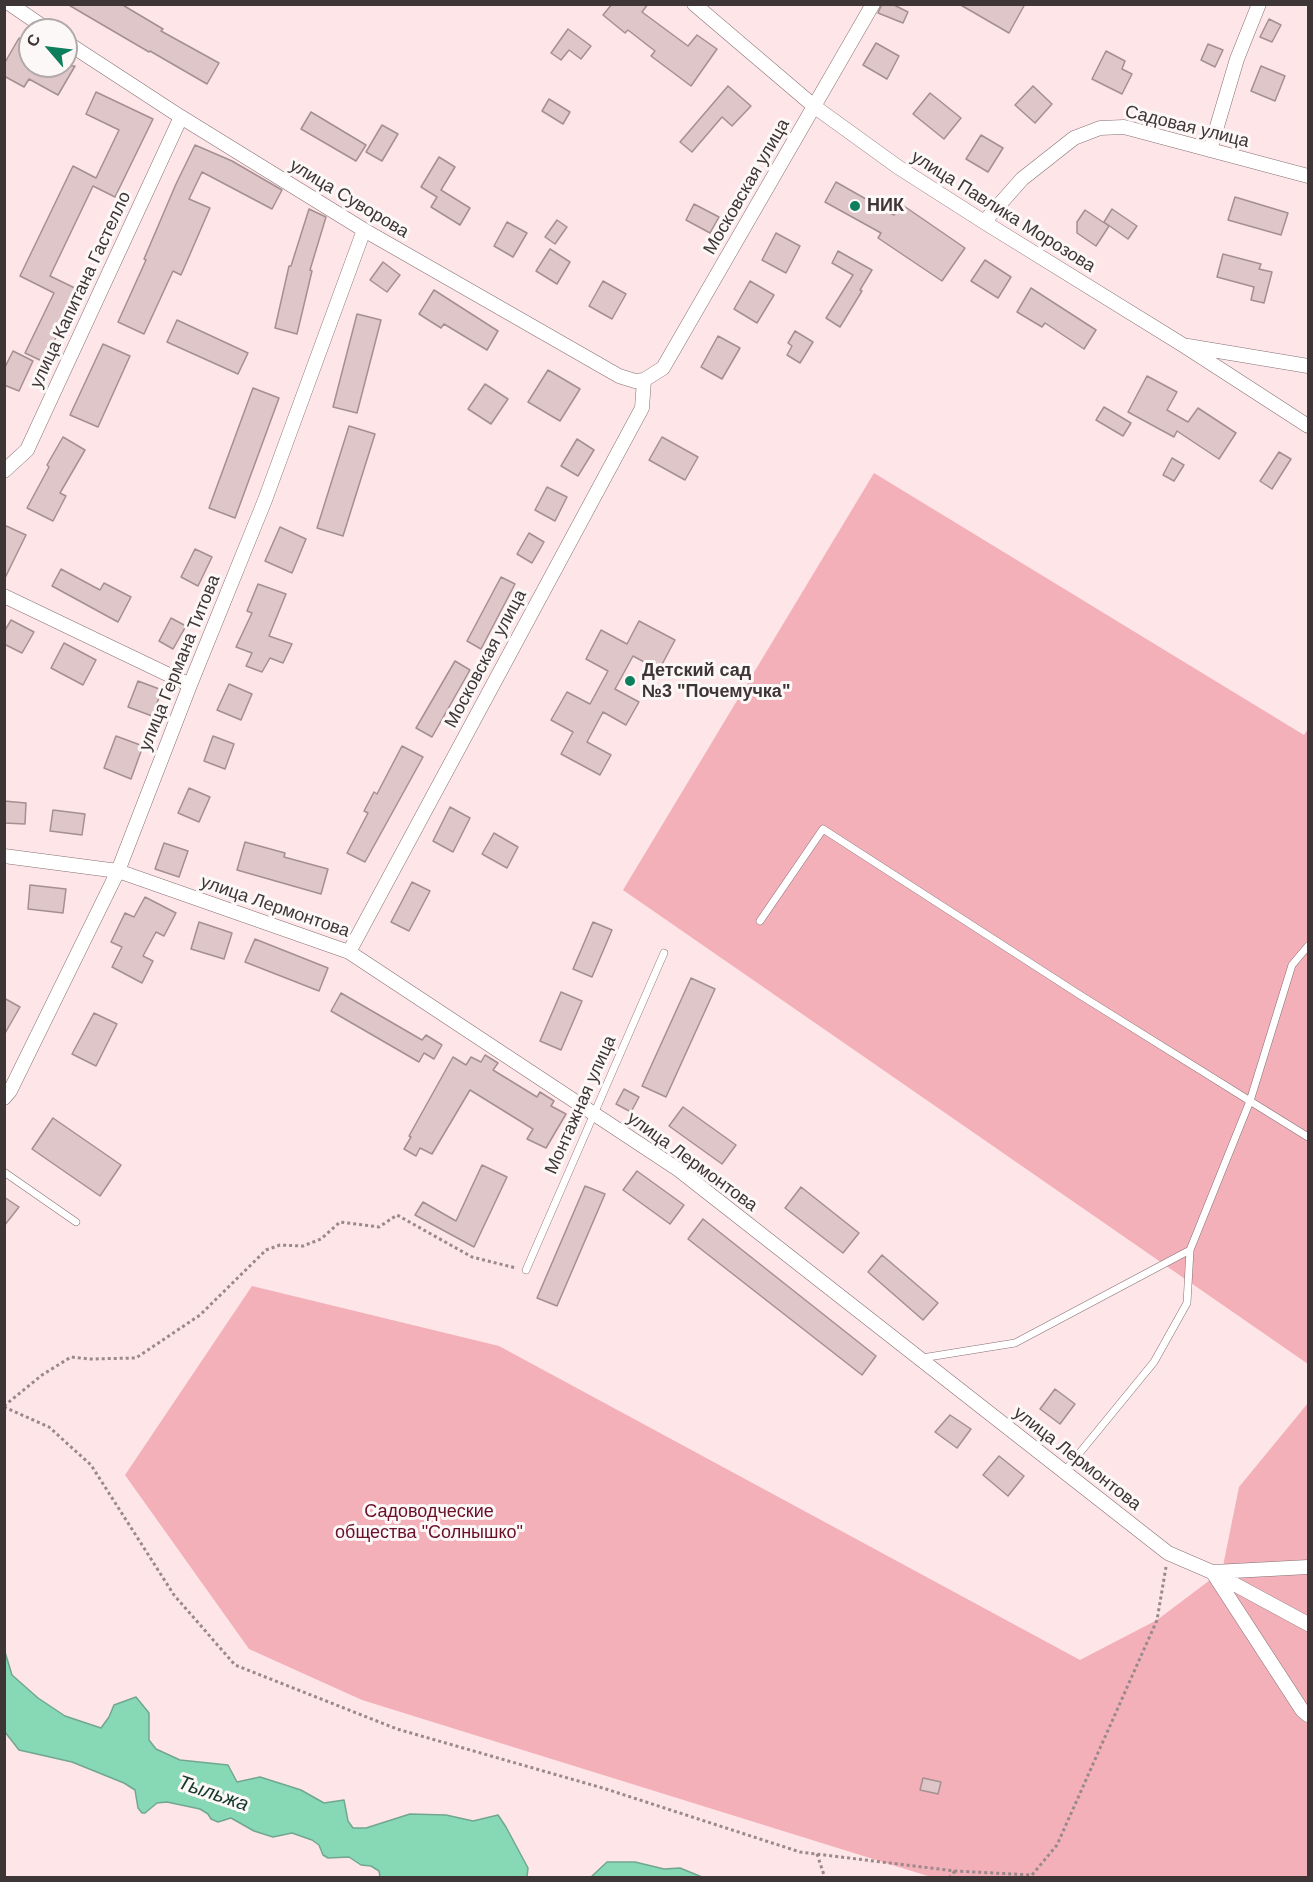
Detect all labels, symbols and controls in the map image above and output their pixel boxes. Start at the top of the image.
north arrow [18,18,78,78]
text: С [23,31,44,49]
street label: Садовая улица [1123,101,1251,153]
street label: Московская улица [699,115,795,259]
street label: улица Павлика Морозова [907,146,1099,278]
street label: улица Суворова [285,155,413,243]
street label: улица Капитана Гастелло [26,188,136,392]
place label: НИК [867,195,904,217]
marker: НИК [848,199,862,213]
street label: улица Германа Титова [135,572,225,754]
street label: Московская улица [441,586,531,732]
place label: Детский сад №3 "Почемучка" [642,660,790,702]
marker: Детский сад №3 "Почемучка" [623,674,637,688]
street label: улица Лермонтова [198,871,352,943]
street label: Монтажная улица [541,1032,621,1178]
street label: улица Лермонтова [623,1107,761,1217]
street label: улица Лермонтова [1009,1402,1145,1516]
park label: Садоводческие общества "Солнышко" [335,1501,523,1544]
water label: Тыльжа [175,1771,251,1817]

